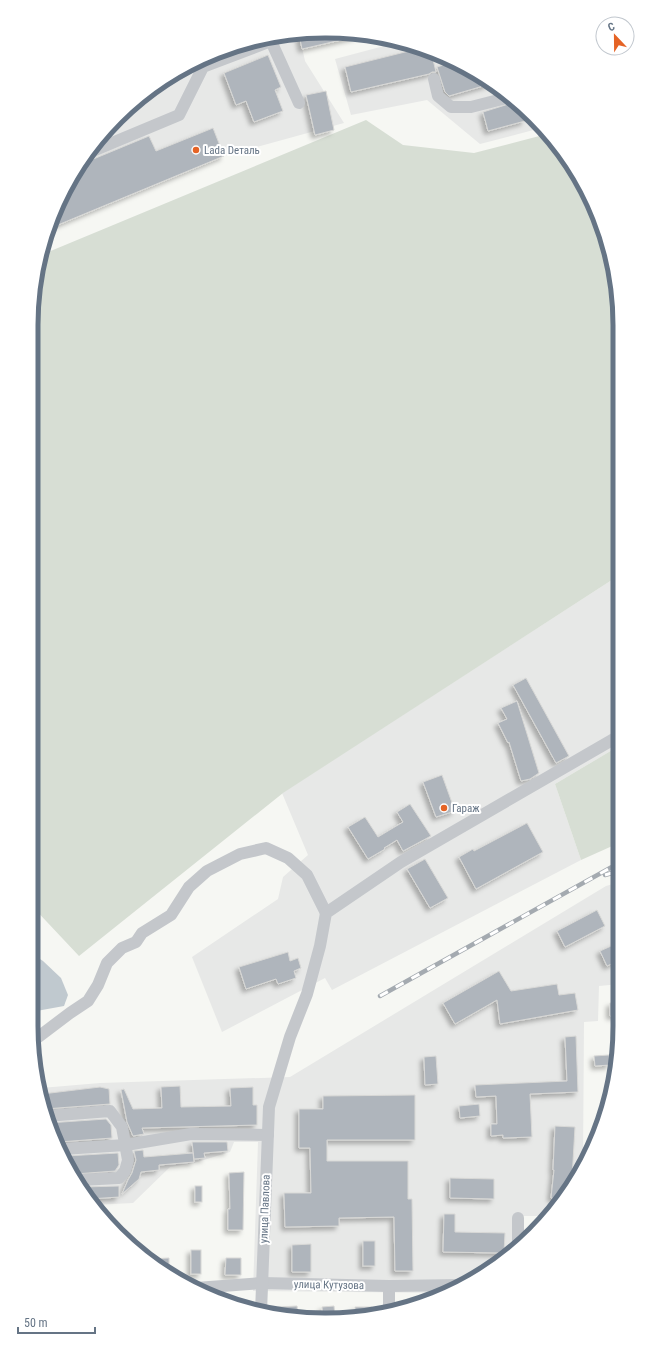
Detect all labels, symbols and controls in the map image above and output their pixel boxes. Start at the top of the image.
north arrow [595,16,635,56]
text: С [606,20,617,34]
place label: Lada Dеталь [204,144,260,157]
marker: Lada Dеталь [191,145,201,155]
place label: Гараж [452,802,480,815]
marker: Гараж [439,803,449,813]
street label: улица Павлова [257,1174,273,1244]
street label: улица Кутузова [294,1278,364,1292]
scale bar [18,1309,95,1335]
text: 50 m [24,1316,48,1330]

